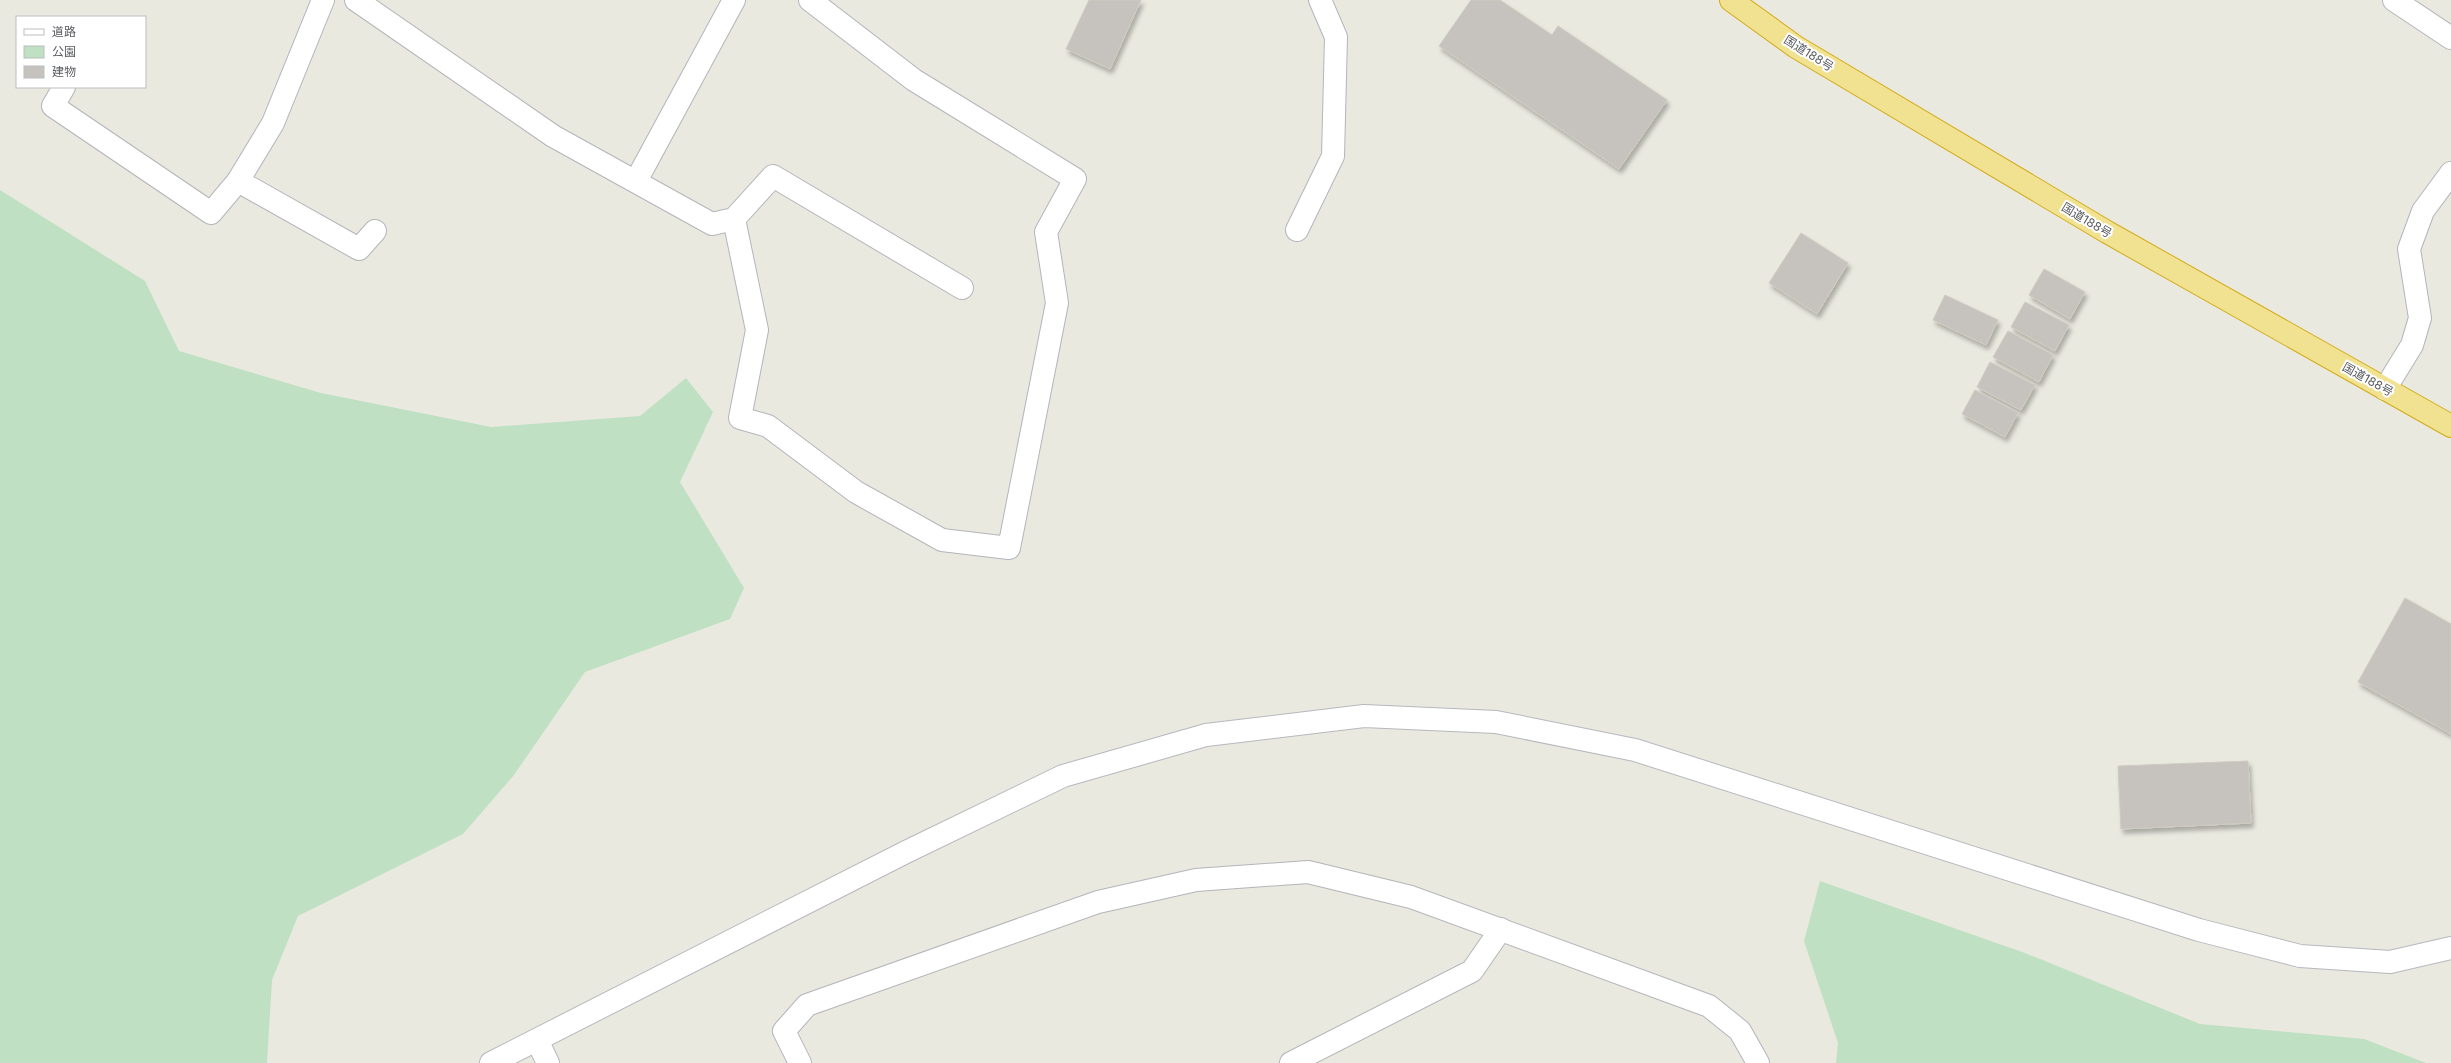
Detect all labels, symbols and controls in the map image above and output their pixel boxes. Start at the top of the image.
legend [16,16,146,88]
text: 道路 [52,24,76,39]
street label: 国道188号 [1781,32,1837,74]
text: 公園 [52,44,76,59]
text: 建物 [52,64,76,79]
street label: 国道188号 [2059,199,2115,241]
street label: 国道188号 [2340,359,2396,399]

